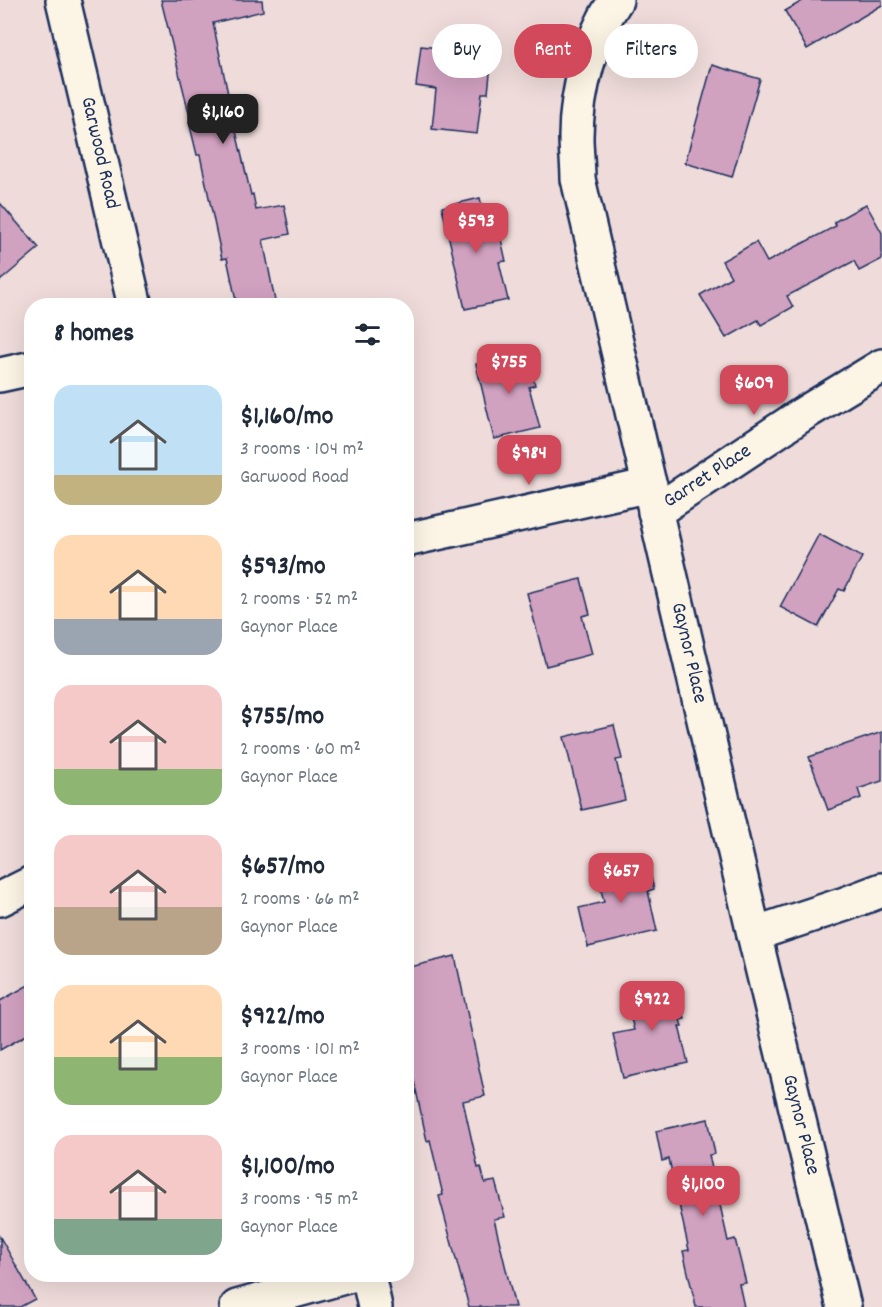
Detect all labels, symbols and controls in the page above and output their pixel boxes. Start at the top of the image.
chip: Buy [432,24,502,78]
chip: Rent [514,24,592,78]
chip: Filters [604,24,698,78]
street label: Garwood Road [72,94,126,212]
pin: $1,160 [174,94,272,145]
text: $1,160 [201,99,245,127]
pin: $593 [440,203,512,254]
text: $593 [457,208,495,236]
text: 8 homes [54,316,134,353]
icon: filters [351,318,384,351]
pin: $755 [473,344,545,395]
text: $755 [491,349,527,377]
pin: $609 [718,365,790,416]
text: $609 [734,370,774,398]
text: $1,160/mo [240,399,333,436]
icon: home [102,409,174,481]
pin: $984 [493,435,565,486]
text: 3 rooms · 104 m² [240,436,364,464]
street label: Garret Place [658,437,758,517]
text: $984 [511,440,547,468]
text: Garwood Road [240,464,349,492]
text: $593/mo [240,549,326,586]
icon: home [102,559,174,631]
text: 2 rooms · 52 m² [240,586,358,614]
street label: Gaynor Place [662,600,714,706]
text: Gaynor Place [240,614,338,642]
text: $755/mo [240,699,324,736]
icon: home [102,709,174,781]
text: 2 rooms · 60 m² [240,736,361,764]
text: Gaynor Place [240,764,338,792]
text: $657/mo [240,849,325,886]
pin: $657 [585,853,657,904]
text: $657 [603,858,639,886]
icon: home [102,859,174,931]
text: 2 rooms · 66 m² [240,886,360,914]
text: Gaynor Place [240,914,338,942]
pin: $922 [616,981,688,1032]
text: $922 [634,986,670,1014]
text: $922/mo [240,999,325,1036]
icon: home [102,1009,174,1081]
text: 3 rooms · 101 m² [240,1036,360,1064]
text: Gaynor Place [240,1064,338,1092]
street label: Gaynor Place [773,1072,827,1178]
text: $1,100/mo [240,1149,335,1186]
icon: home [102,1159,174,1231]
pin: $1,100 [654,1166,752,1217]
text: $1,100 [681,1171,725,1199]
text: 3 rooms · 95 m² [240,1186,359,1214]
text: Gaynor Place [240,1214,338,1242]

